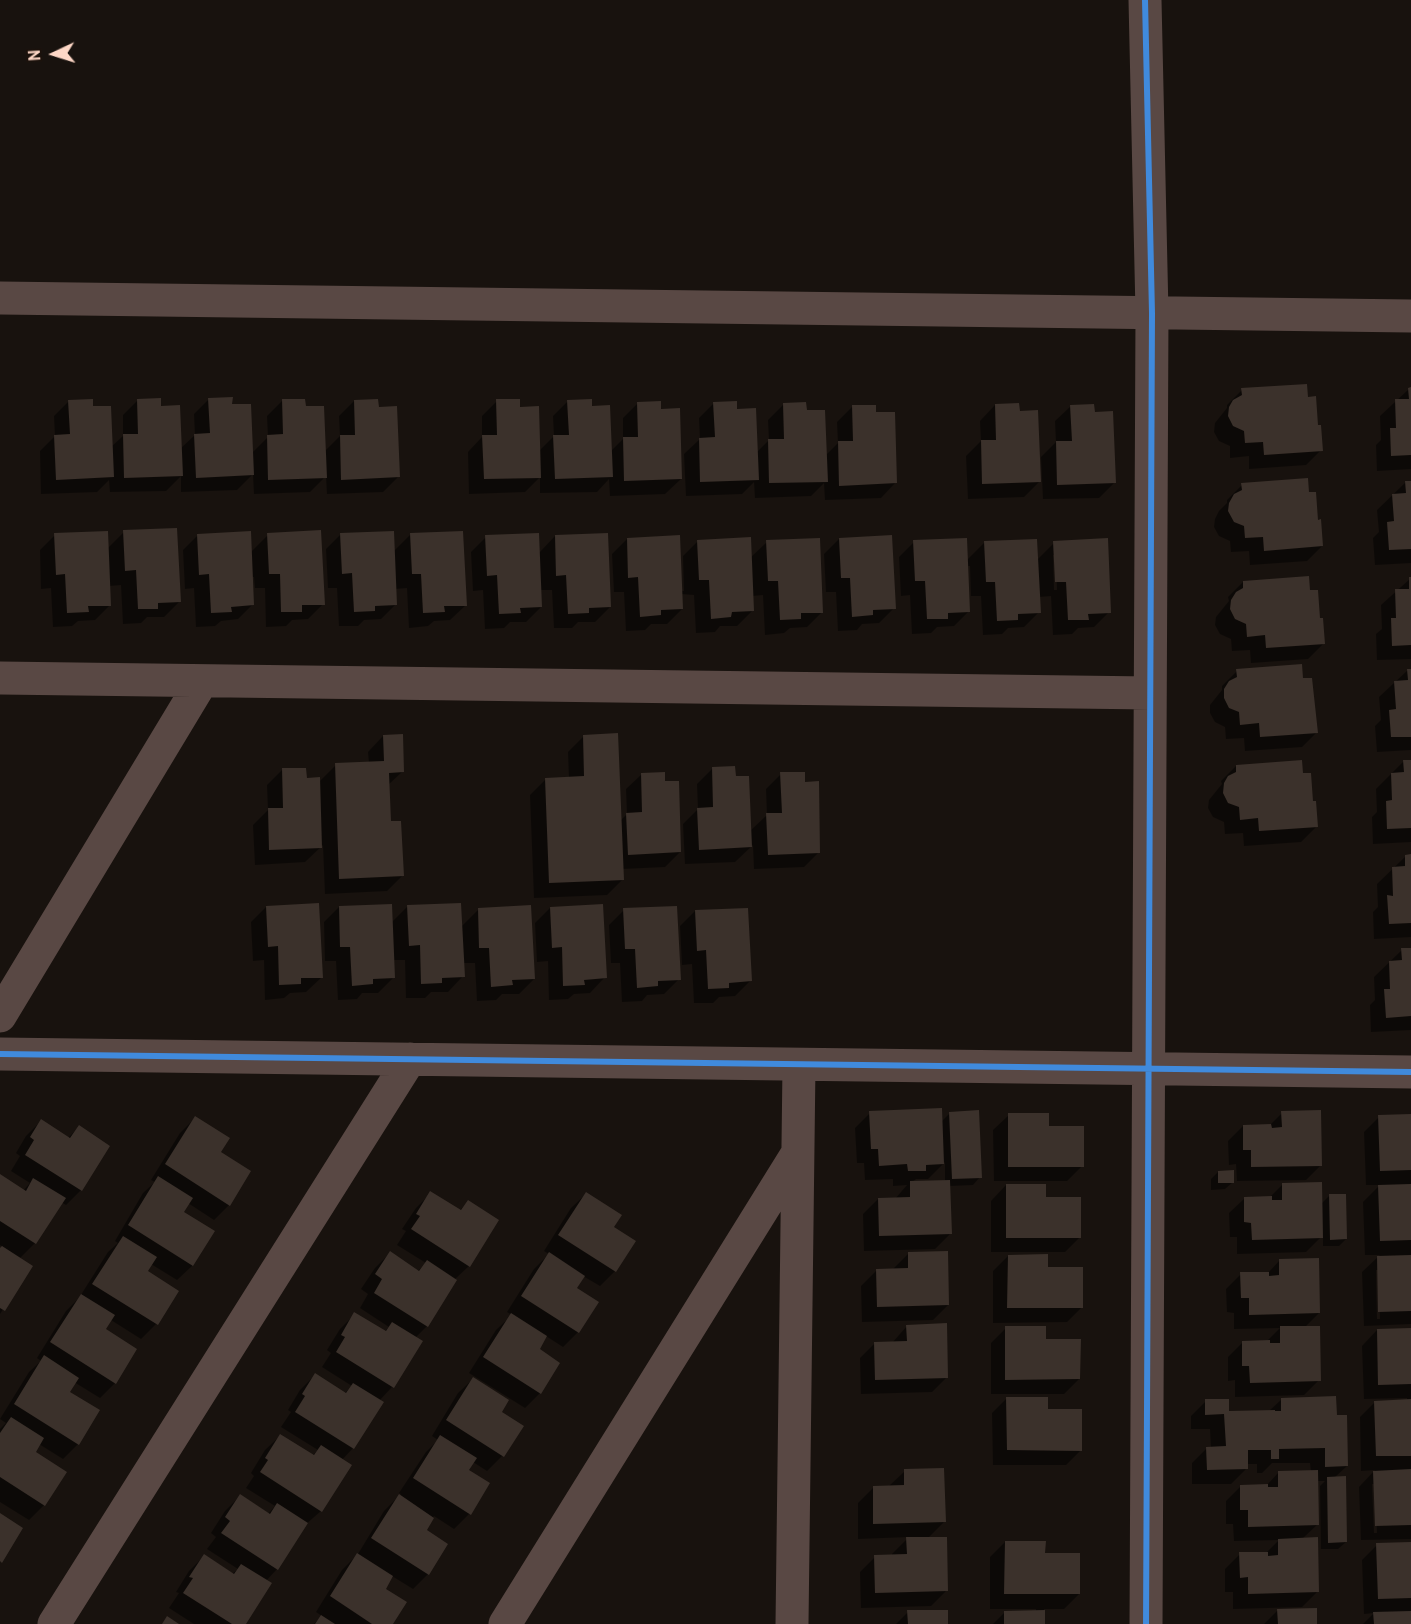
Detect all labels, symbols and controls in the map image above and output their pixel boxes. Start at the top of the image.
north arrow [24,24,84,84]
text: N [26,49,46,62]

